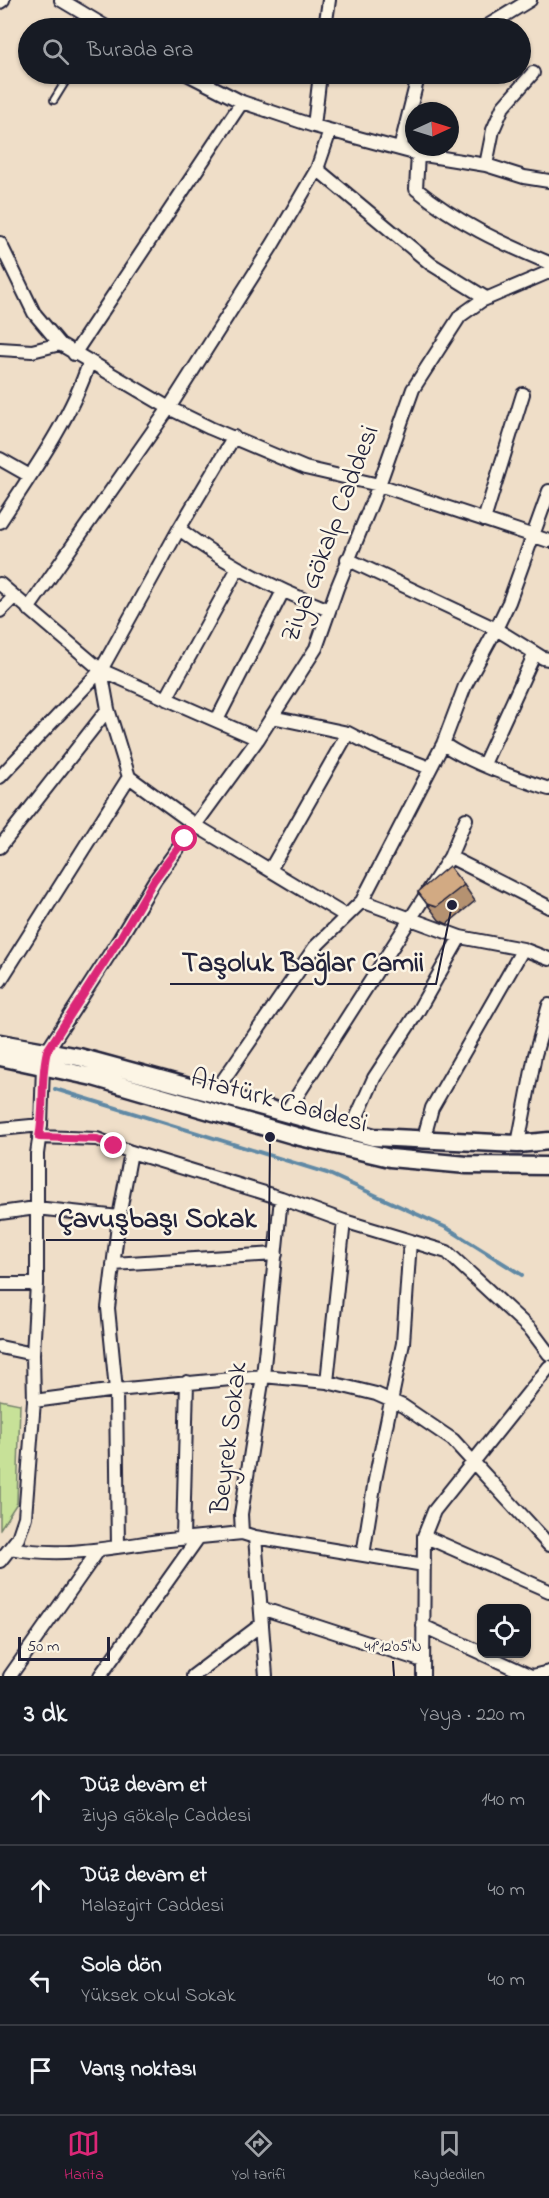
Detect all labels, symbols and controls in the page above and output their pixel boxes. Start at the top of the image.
search box [18,18,531,84]
icon: search [39,35,72,68]
text: Burada ara [87,35,193,67]
north arrow [405,102,459,156]
street label: Ziya Gökalp Caddesi [272,420,390,648]
route start [171,825,197,851]
callout: Taşoluk Bağlar Camii [170,938,436,984]
text: Taşoluk Bağlar Camii [182,944,424,986]
street label: Atatürk Caddesi [186,1060,372,1144]
route end [100,1132,126,1158]
callout: Çavuşbaşı Sokak [46,1194,269,1240]
text: Çavuşbaşı Sokak [57,1200,257,1241]
street label: Beyrek Sokak [201,1359,259,1517]
map controls [477,1604,531,1658]
button: locate [477,1604,531,1658]
scale bar [18,1634,110,1662]
text: 50 m [27,1635,59,1659]
text: 41°12'05"N [364,1636,422,1658]
text: 3 dk [24,1696,67,1734]
text: Yaya · 220 m [420,1701,525,1730]
text: Düz devam et [81,1770,207,1802]
icon: ahead [24,1784,57,1817]
text: 140 m [481,1786,525,1815]
text: Ziya Gökalp Caddesi [81,1802,251,1831]
text: Düz devam et [81,1860,207,1892]
icon: ahead [24,1874,57,1907]
text: 40 m [488,1876,525,1905]
text: Malazgirt Caddesi [81,1892,224,1921]
text: Sola dön [81,1950,162,1982]
icon: left [24,1964,57,1997]
text: 40 m [488,1966,525,1995]
text: Yüksek Okul Sokak [81,1982,236,2011]
icon: arrive [24,2054,57,2087]
text: Varış noktası [81,2054,196,2086]
tab: Harita [64,2127,104,2187]
tab: Yol tarifi [232,2127,285,2187]
tab: Kaydedilen [413,2127,485,2187]

